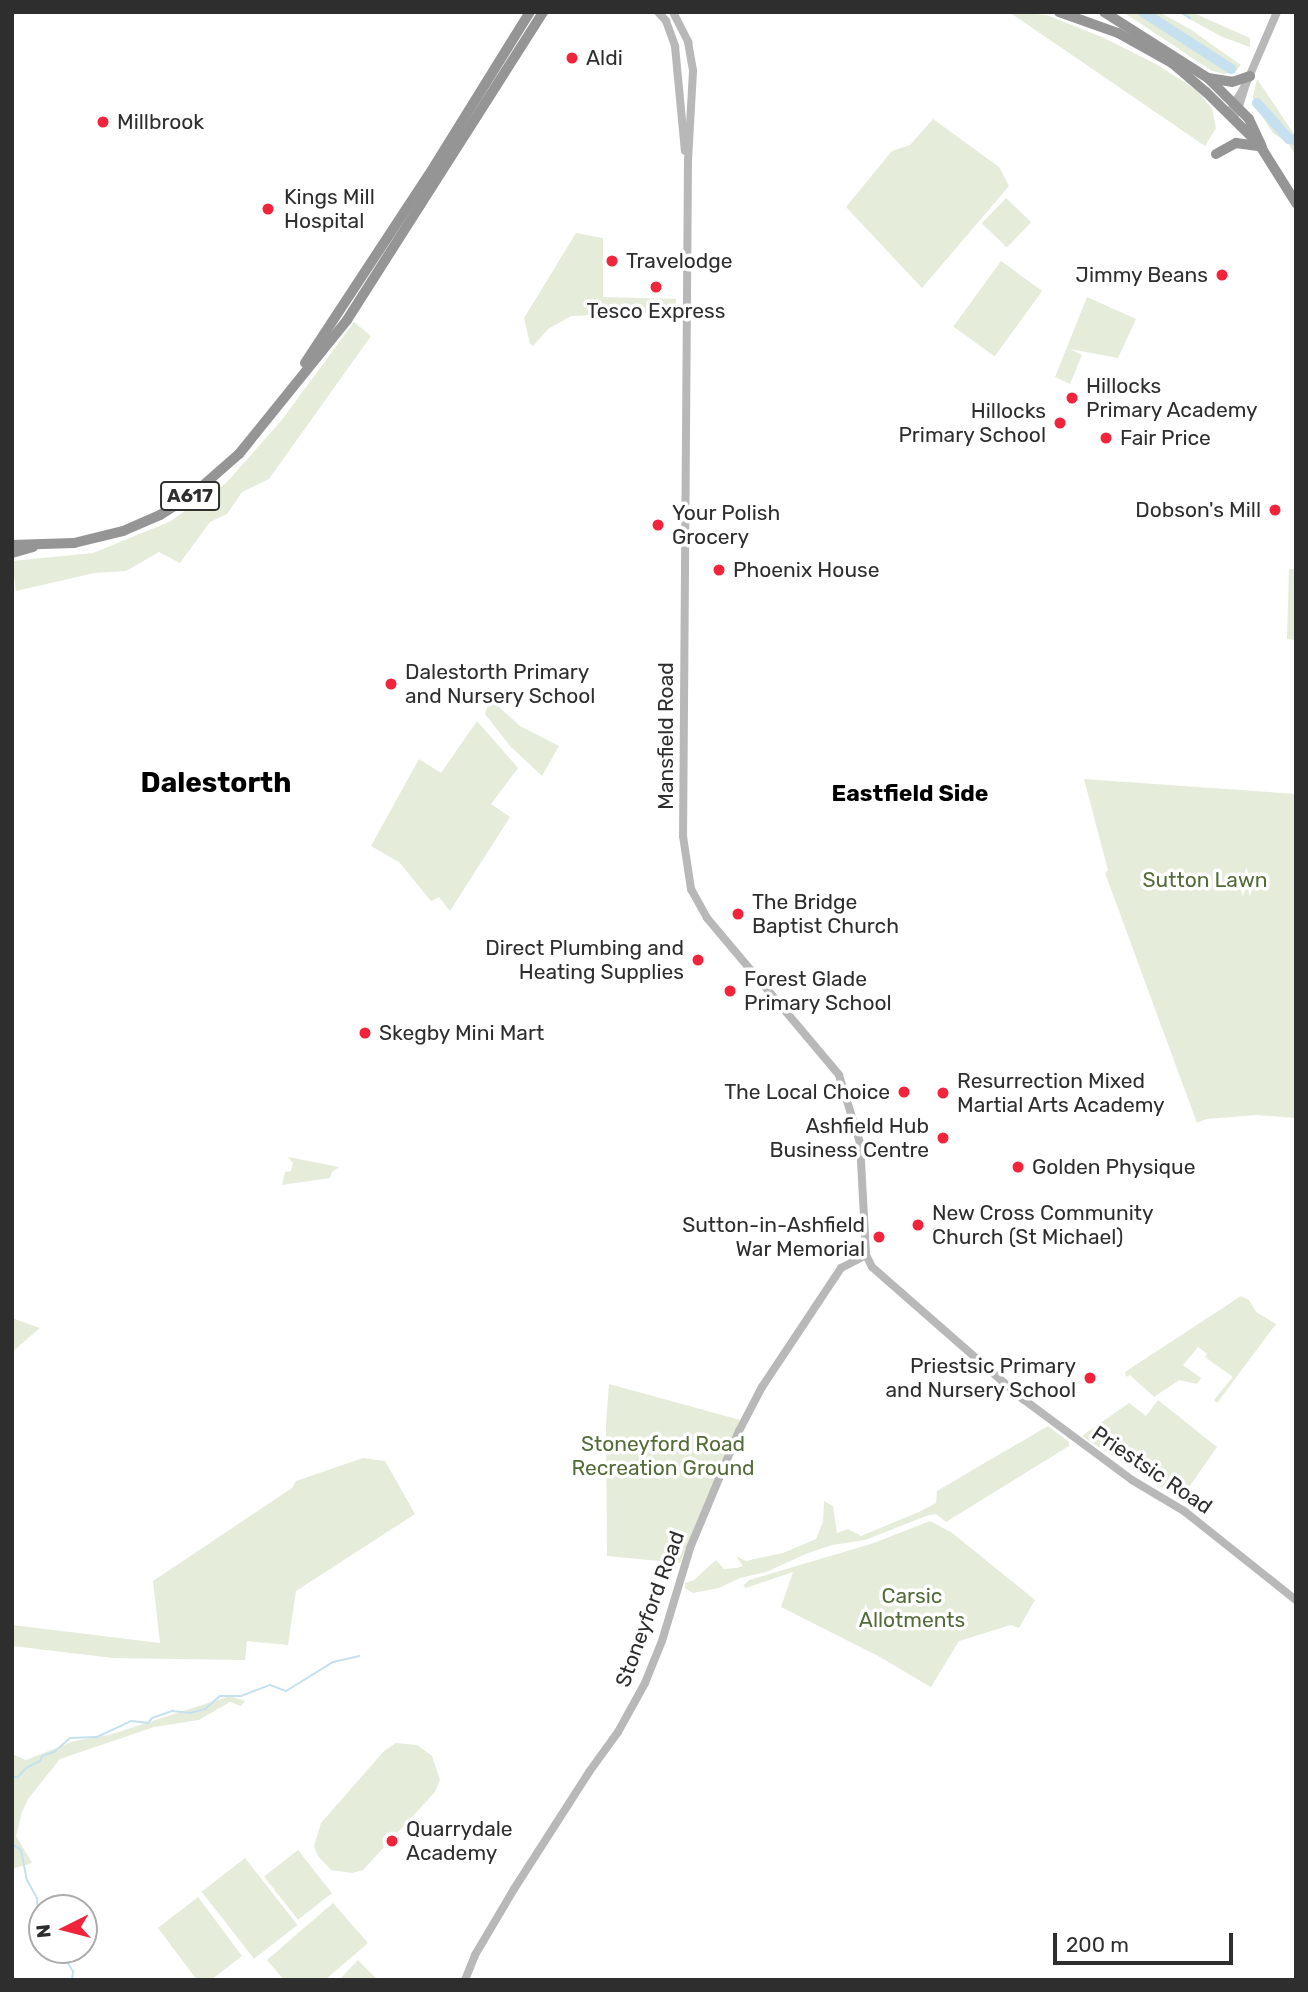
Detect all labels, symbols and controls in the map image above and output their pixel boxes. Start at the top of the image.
place label: Aldi [586,45,623,71]
marker: Aldi [564,50,580,66]
place label: Millbrook [117,109,204,135]
marker: Millbrook [95,114,111,130]
place label: Kings Mill Hospital [284,184,375,234]
marker: Kings Mill Hospital [258,199,278,219]
place label: Travelodge [626,248,733,274]
marker: Travelodge [604,253,620,269]
place label: Jimmy Beans [1075,262,1208,288]
marker: Jimmy Beans [1214,267,1230,283]
marker: Tesco Express [648,279,664,295]
place label: Tesco Express [587,298,725,324]
place label: Hillocks Primary Academy [1086,373,1259,423]
marker: Hillocks Primary Academy [1064,390,1080,406]
place label: Hillocks Primary School [898,398,1046,448]
marker: Hillocks Primary School [1052,415,1068,431]
place label: Fair Price [1120,425,1211,451]
marker: Fair Price [1098,430,1114,446]
road number: A617 [158,481,222,512]
place label: Dobson's Mill [1135,497,1261,523]
place label: Your Polish Grocery [672,500,781,550]
marker: Dobson's Mill [1267,502,1283,518]
marker: Your Polish Grocery [650,517,666,533]
place label: Phoenix House [733,557,880,583]
marker: Phoenix House [711,562,727,578]
place label: Dalestorth Primary and Nursery School [405,659,596,709]
street label: Mansfield Road [653,662,679,810]
marker: Dalestorth Primary and Nursery School [383,676,399,692]
district label: Dalestorth [141,766,291,800]
district label: Eastfield Side [832,779,988,807]
park label: Sutton Lawn [1143,867,1267,893]
place label: The Bridge Baptist Church [752,889,899,939]
marker: The Bridge Baptist Church [730,906,746,922]
place label: Direct Plumbing and Heating Supplies [485,935,684,985]
marker: Direct Plumbing and Heating Supplies [690,952,706,968]
place label: Forest Glade Primary School [744,966,892,1016]
marker: Forest Glade Primary School [722,983,738,999]
place label: Skegby Mini Mart [379,1020,545,1046]
marker: Skegby Mini Mart [357,1025,373,1041]
place label: Resurrection Mixed Martial Arts Academy [957,1068,1166,1118]
place label: The Local Choice [724,1079,890,1105]
marker: The Local Choice [896,1084,912,1100]
marker: Resurrection Mixed Martial Arts Academy [935,1085,951,1101]
place label: Ashfield Hub Business Centre [769,1113,929,1163]
marker: Ashfield Hub Business Centre [935,1130,951,1146]
place label: Golden Physique [1032,1154,1195,1180]
marker: Golden Physique [1010,1159,1026,1175]
place label: New Cross Community Church (St Michael) [932,1200,1154,1250]
place label: Sutton-in-Ashfield War Memorial [682,1212,865,1262]
marker: New Cross Community Church (St Michael) [910,1217,926,1233]
marker: Sutton-in-Ashfield War Memorial [871,1229,887,1245]
place label: Priestsic Primary and Nursery School [885,1353,1076,1403]
marker: Priestsic Primary and Nursery School [1082,1370,1098,1386]
street label: Priestsic Road [1087,1421,1217,1519]
park label: Stoneyford Road Recreation Ground [571,1431,755,1481]
street label: Stoneyford Road [610,1528,690,1690]
park label: Carsic Allotments [859,1583,965,1633]
place label: Quarrydale Academy [406,1816,513,1866]
marker: Quarrydale Academy [384,1833,400,1849]
north arrow [28,1894,98,1964]
scale bar [1056,1918,1236,1962]
text: N [31,1923,56,1939]
text: 200 m [1066,1932,1129,1957]

